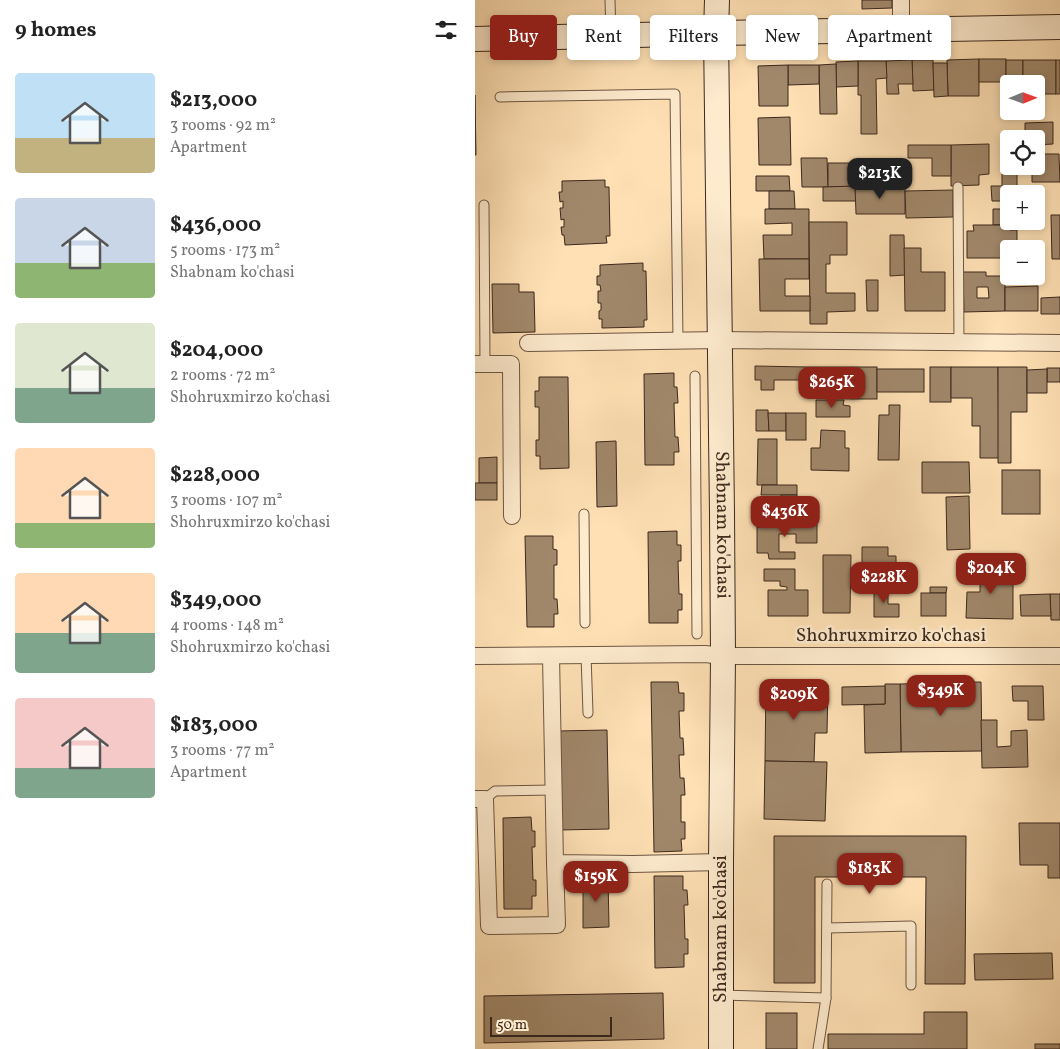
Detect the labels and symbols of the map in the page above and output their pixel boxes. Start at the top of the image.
north arrow [1000,75,1045,120]
pin: $213K [845,158,915,200]
pin: $265K [797,366,867,409]
street label: Shabnam ko'chasi [708,451,736,599]
pin: $436K [750,496,820,538]
pin: $204K [956,552,1026,595]
pin: $228K [849,562,919,604]
street label: Shohruxmirzo ko'chasi [796,623,986,649]
pin: $349K [906,674,976,717]
pin: $209K [759,678,829,721]
pin: $183K [835,852,905,895]
street label: Shabnam ko'chasi [708,855,734,1003]
pin: $159K [561,860,631,903]
scale bar [490,1014,613,1037]

